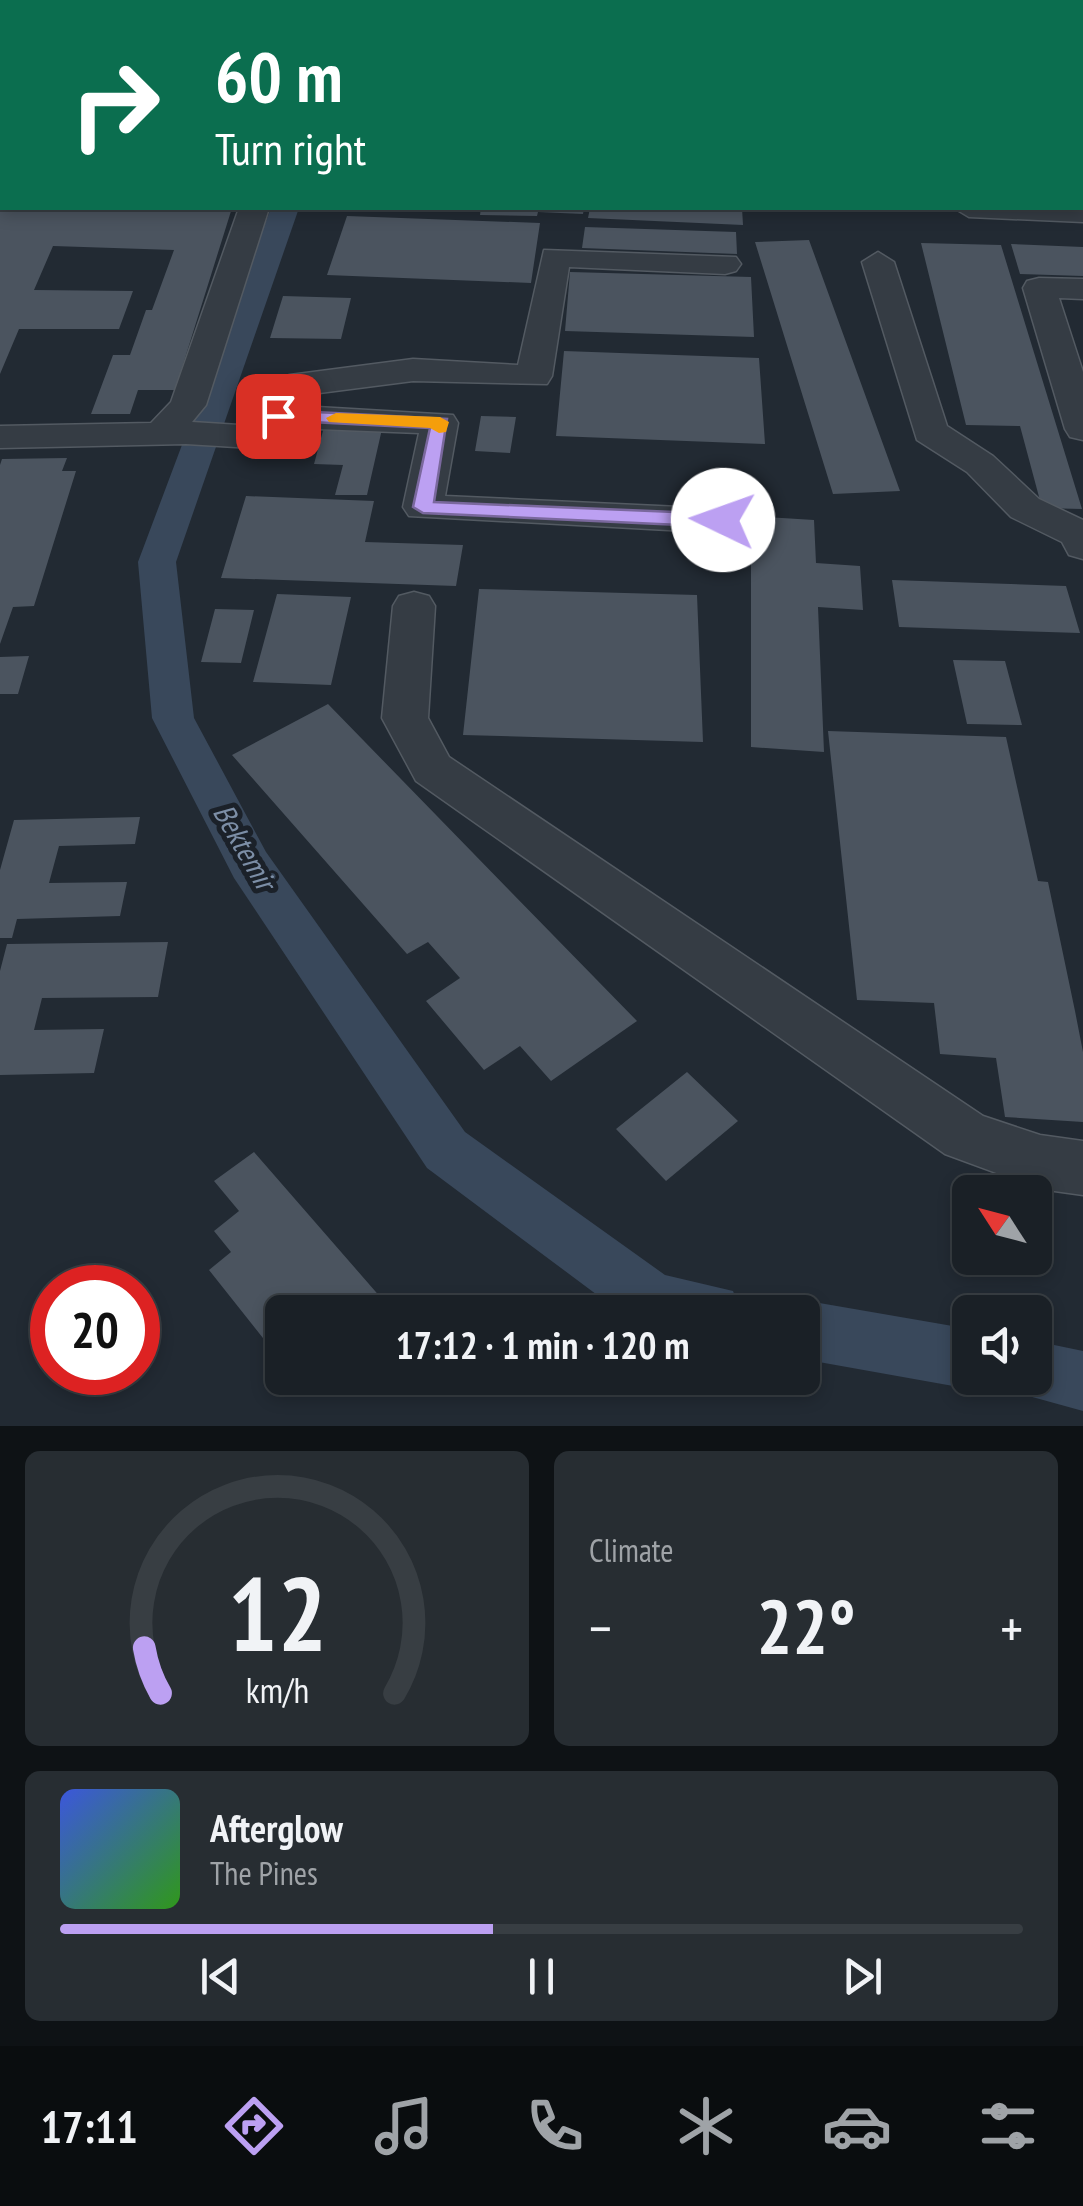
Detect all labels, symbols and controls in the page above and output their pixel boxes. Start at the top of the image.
text: 60 m [215,31,343,121]
icon: right [50,40,180,170]
text: Turn right [215,119,366,177]
pin [236,374,321,459]
icon: arrive [251,389,306,444]
position arrow [671,468,775,572]
water label: Bektemir [205,796,287,899]
north arrow [952,1175,1052,1275]
map controls [952,1175,1052,1395]
speed limit sign: 20 [30,1265,160,1395]
button: sound [952,1295,1052,1395]
text: 17:12 · 1 min · 120 m [396,1320,689,1369]
text: Climate [589,1529,673,1571]
text: 12 [227,1545,327,1680]
text: 22° [756,1578,856,1675]
text: − [589,1592,612,1663]
text: + [1000,1592,1023,1663]
text: km/h [245,1667,309,1713]
text: Afterglow [210,1803,343,1852]
text: The Pines [210,1852,318,1894]
icon: previous [193,1949,248,2004]
icon: pause [514,1949,569,2004]
icon: next [835,1949,890,2004]
icon: directions [219,2091,289,2161]
icon: music [369,2091,439,2161]
icon: phone [520,2091,590,2161]
icon: climate [671,2091,741,2161]
icon: car [822,2091,892,2161]
icon: filters [973,2091,1043,2161]
text: 17:11 [40,2097,138,2155]

